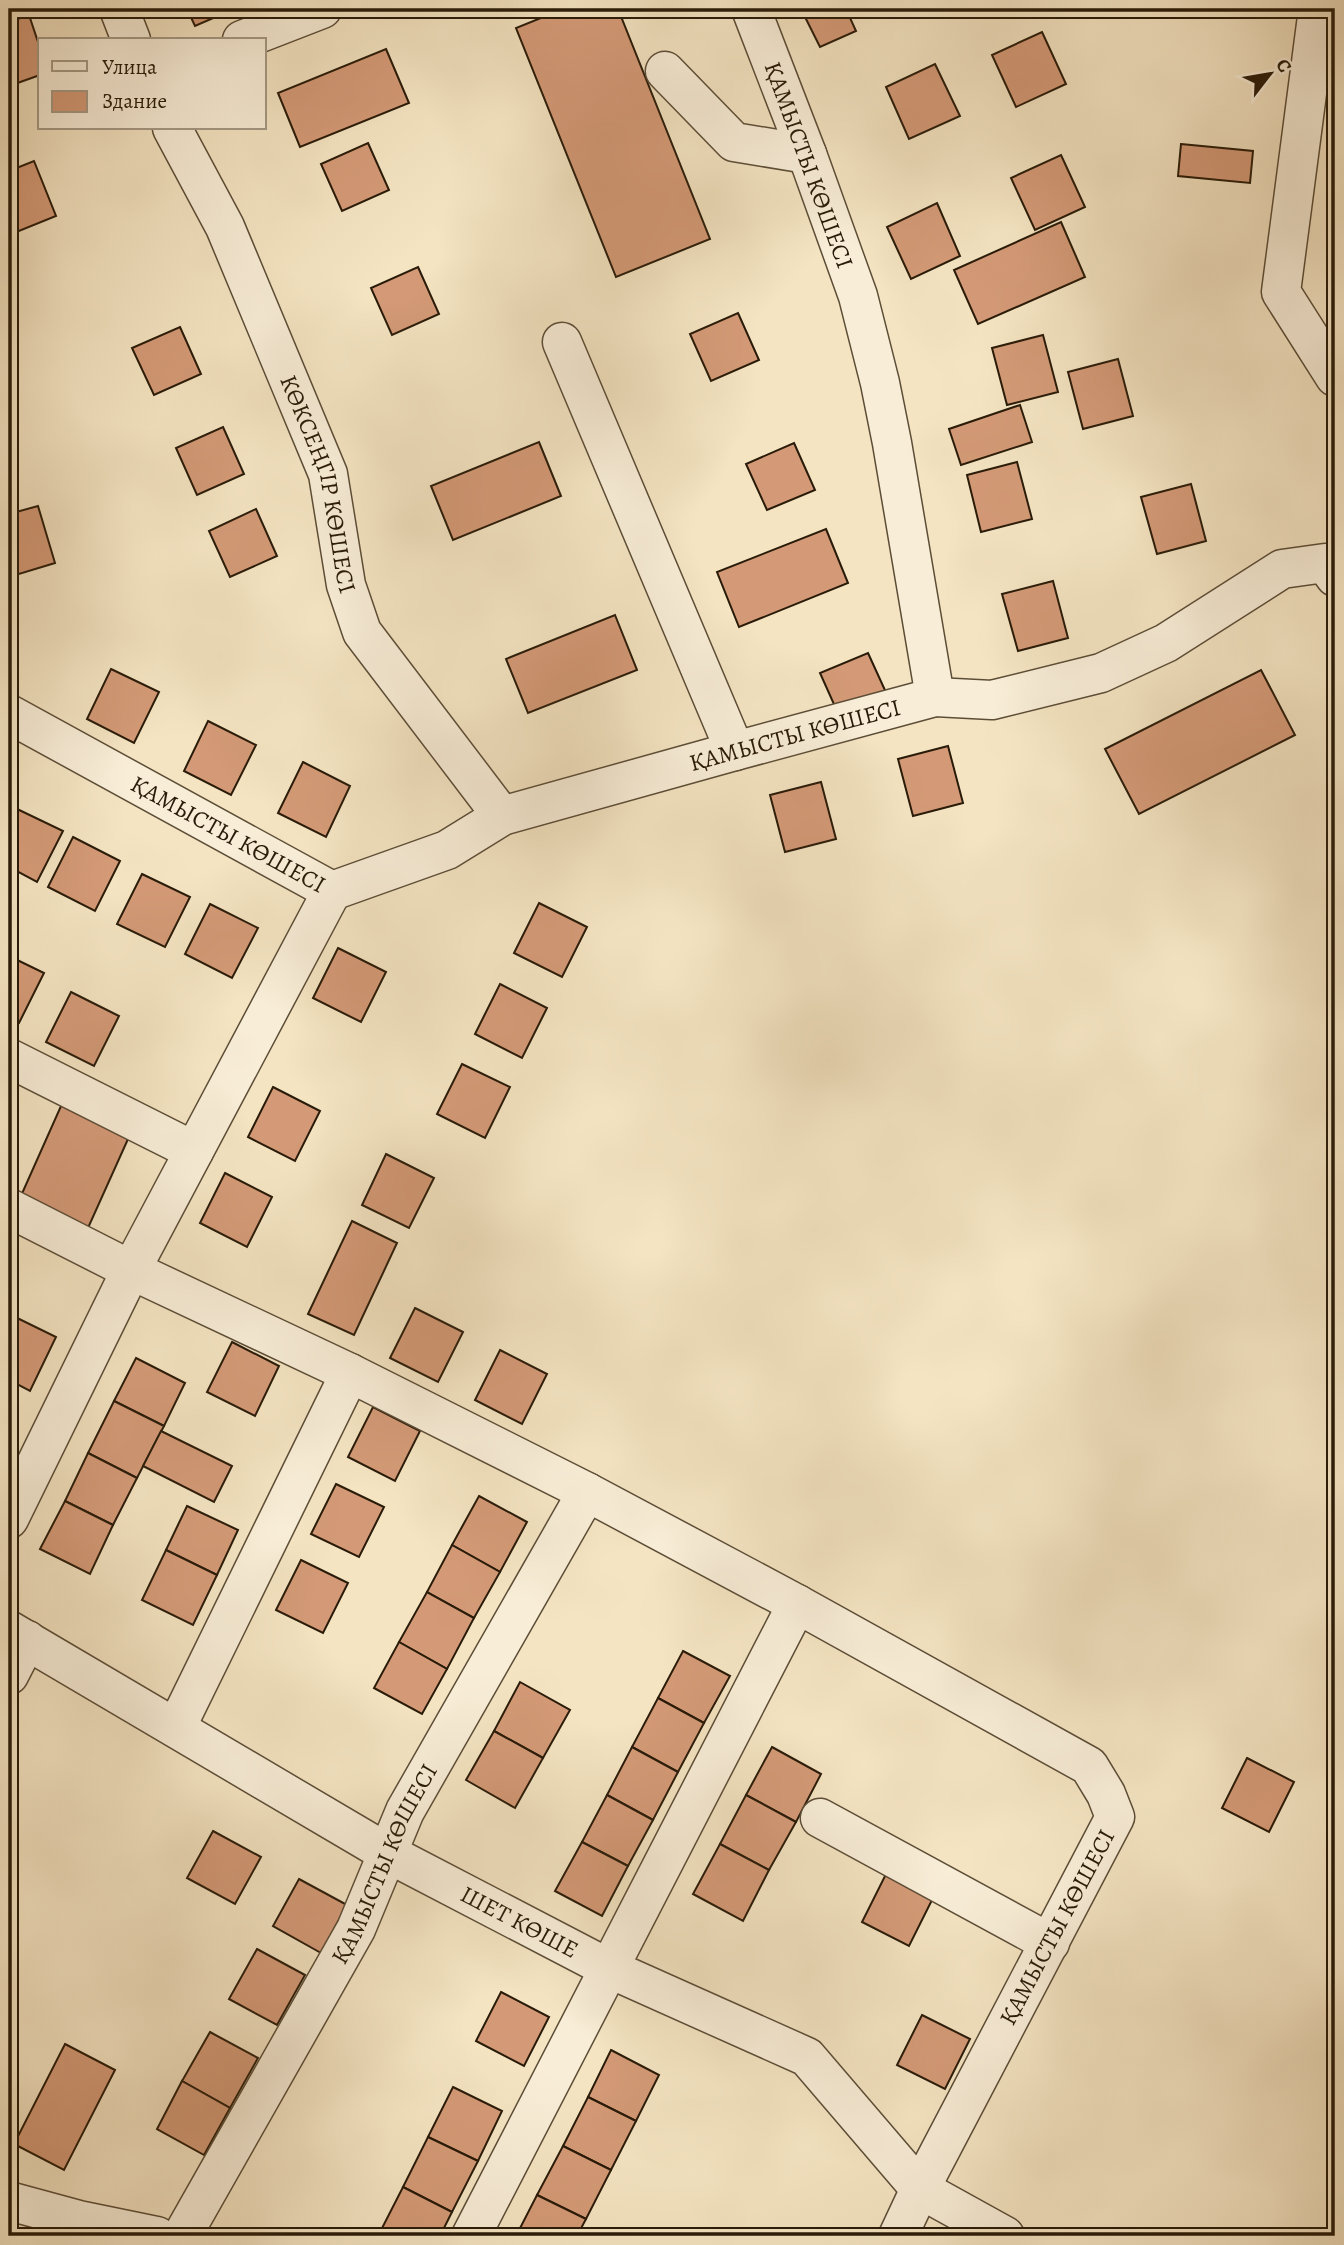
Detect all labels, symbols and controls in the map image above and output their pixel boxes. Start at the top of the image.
legend [38,38,266,130]
north arrow [1236,38,1306,108]
text: Улица [102,53,157,81]
text: С [1270,54,1298,77]
street label: ҚАМЫСТЫ КӨШЕСІ [757,57,861,273]
text: Здание [102,87,167,115]
street label: КӨКСЕҢГІР КӨШЕСІ [272,370,364,598]
street label: ҚАМЫСТЫ КӨШЕСІ [686,691,904,779]
street label: ҚАМЫСТЫ КӨШЕСІ [125,768,331,900]
street label: ҚАМЫСТЫ КӨШЕСІ [324,1758,445,1970]
street label: ҚАМЫСТЫ КӨШЕСІ [992,1824,1122,2030]
street label: ШЕТ КӨШЕ [455,1878,584,1966]

